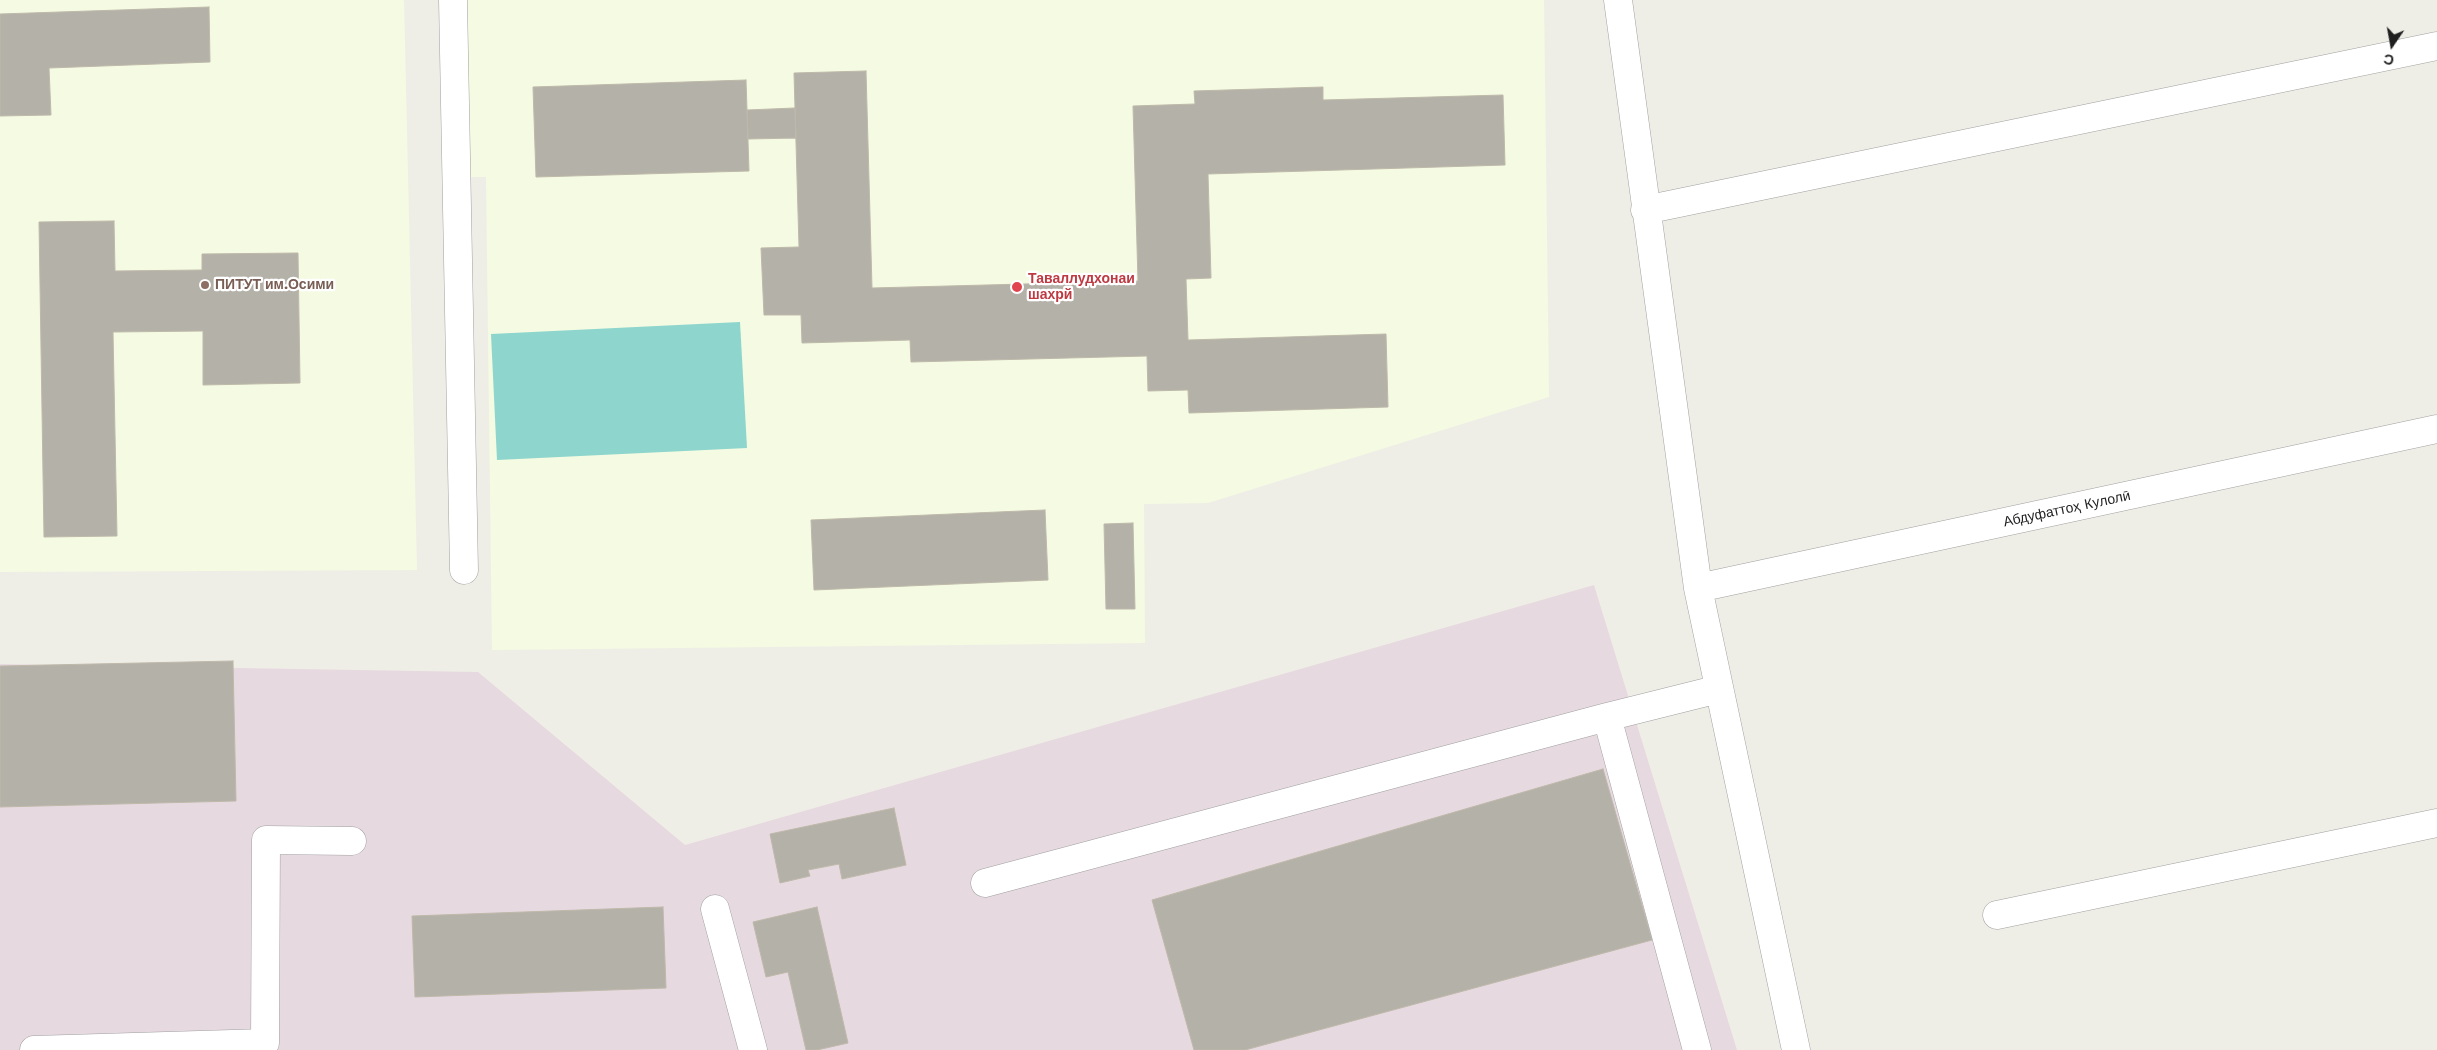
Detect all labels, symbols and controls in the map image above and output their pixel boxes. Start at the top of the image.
north arrow [2367,20,2417,70]
text: С [2382,51,2395,69]
place label: Таваллудхонаи шахрй [1028,271,1135,304]
place label: ПИТУТ им.Осими [215,277,334,293]
marker: ПИТУТ им.Осими [199,279,211,291]
marker: Таваллудхонаи шахрй [1010,280,1024,294]
street label: Абдуфаттоҳ Кулолӣ [2002,487,2132,531]

